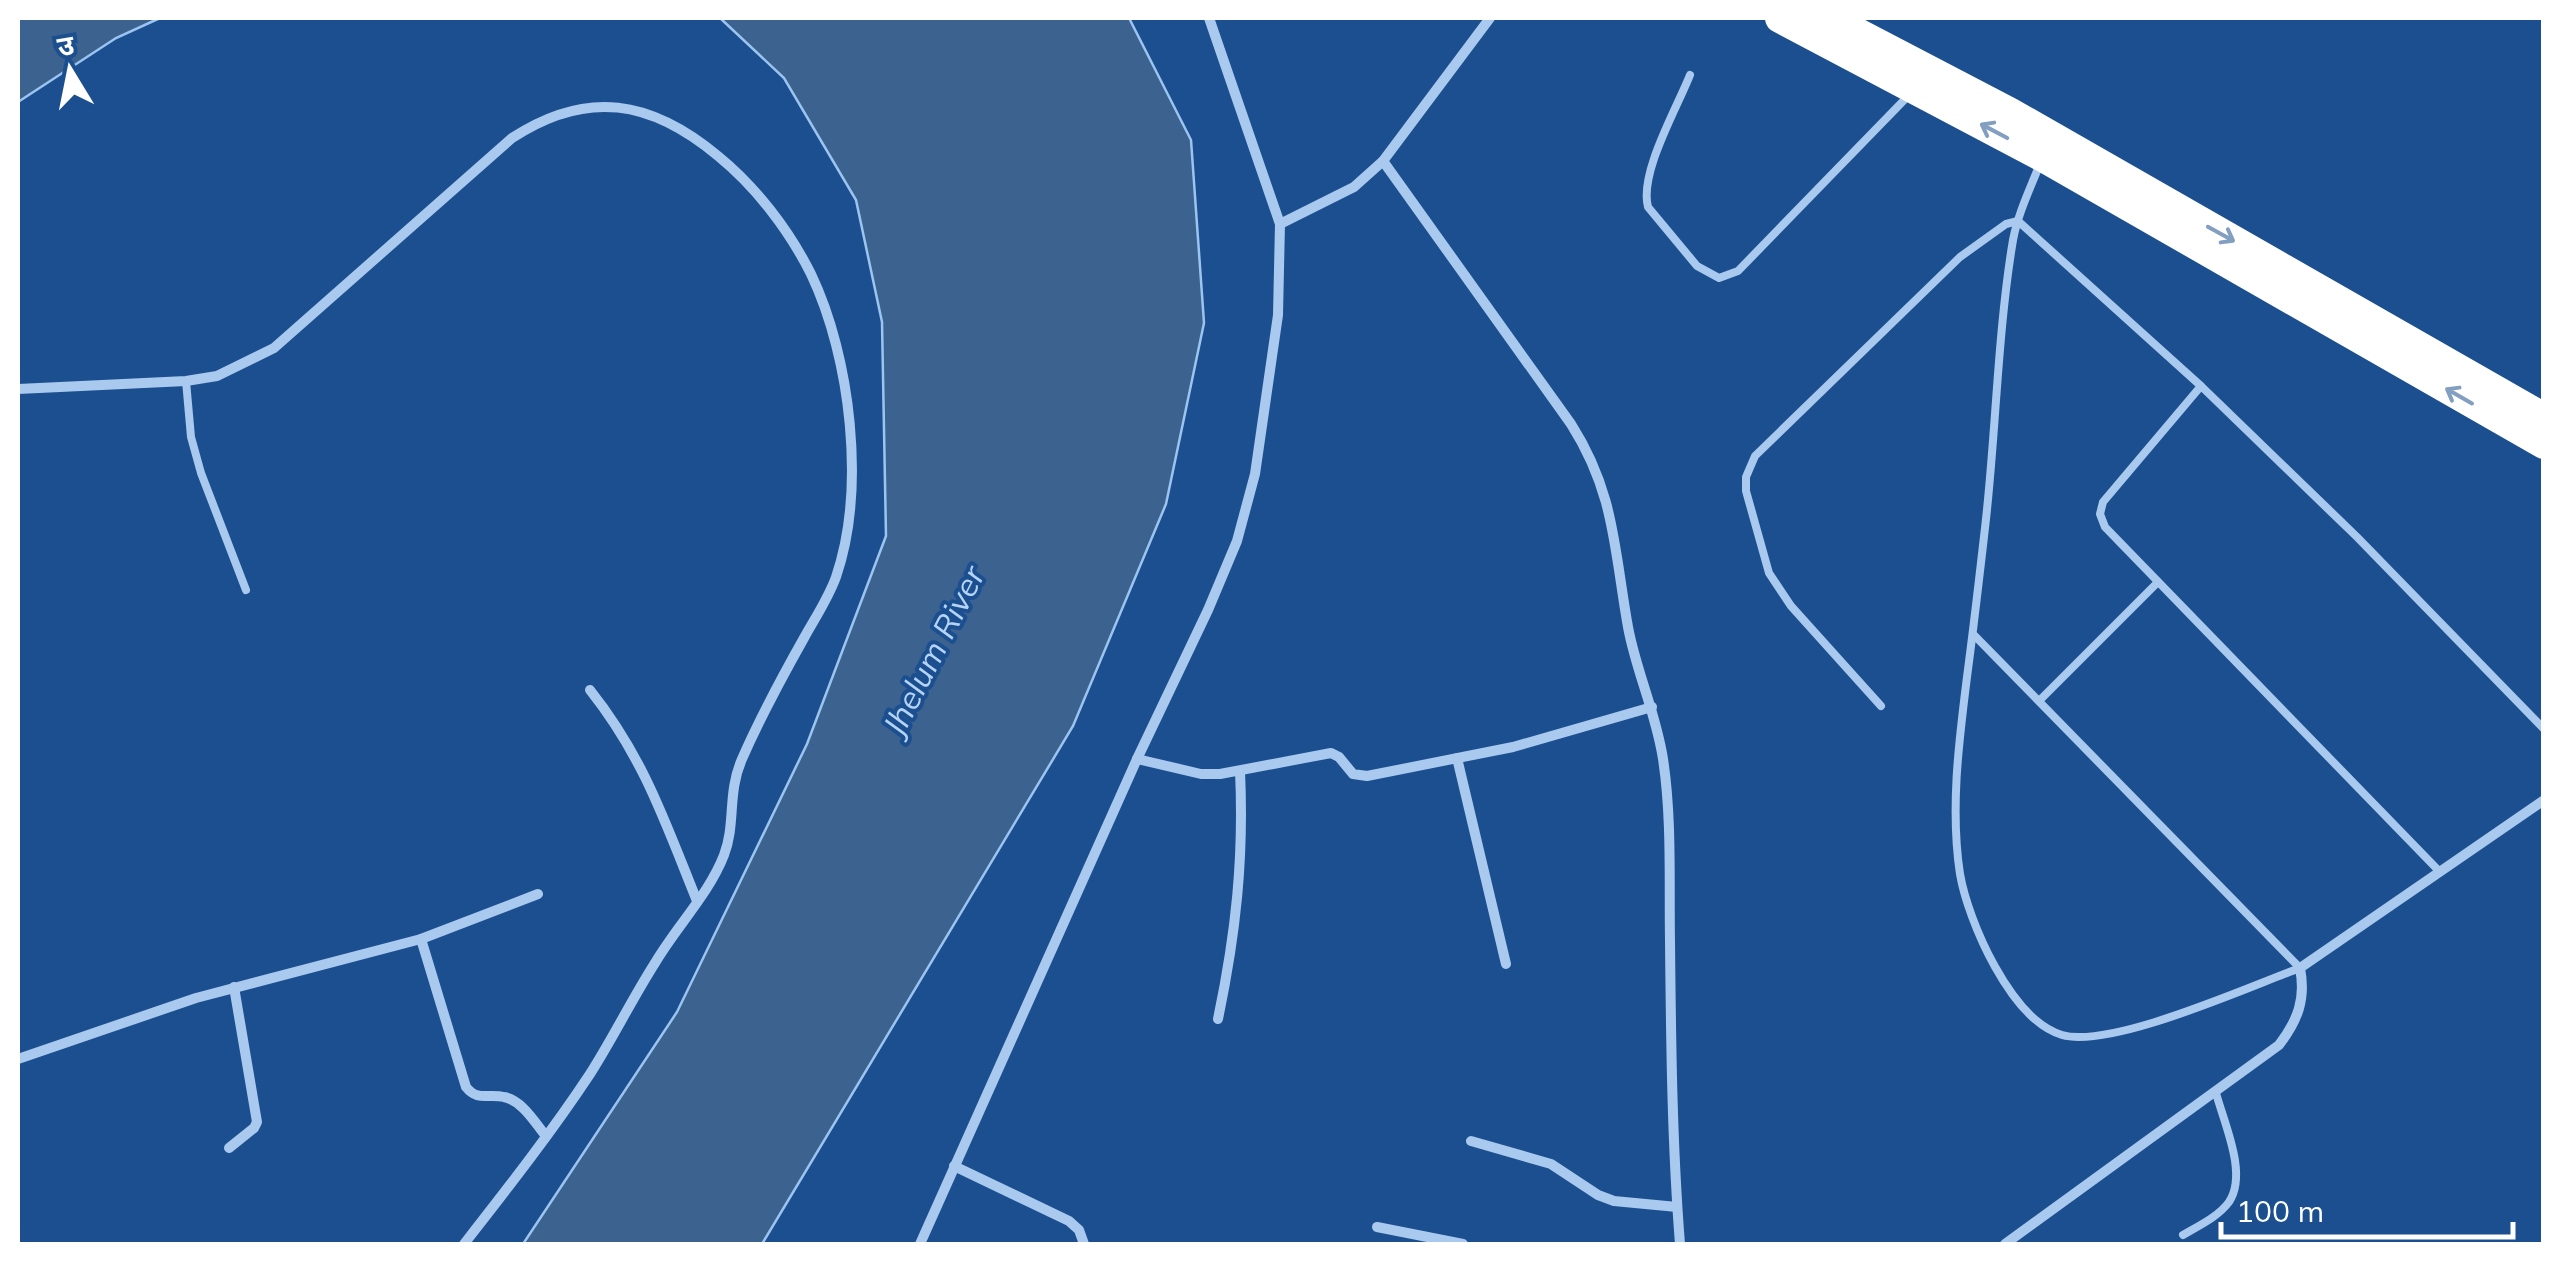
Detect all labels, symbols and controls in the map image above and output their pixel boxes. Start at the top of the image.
north arrow [20,20,120,120]
text: उ [54,26,77,64]
one-way arrow [1979,121,2009,140]
one-way arrow [2206,224,2235,244]
one-way arrow [2444,385,2474,405]
water label: Jhelum River [872,558,993,745]
scale bar [2221,1177,2514,1239]
text: 100 m [2236,1192,2324,1230]

